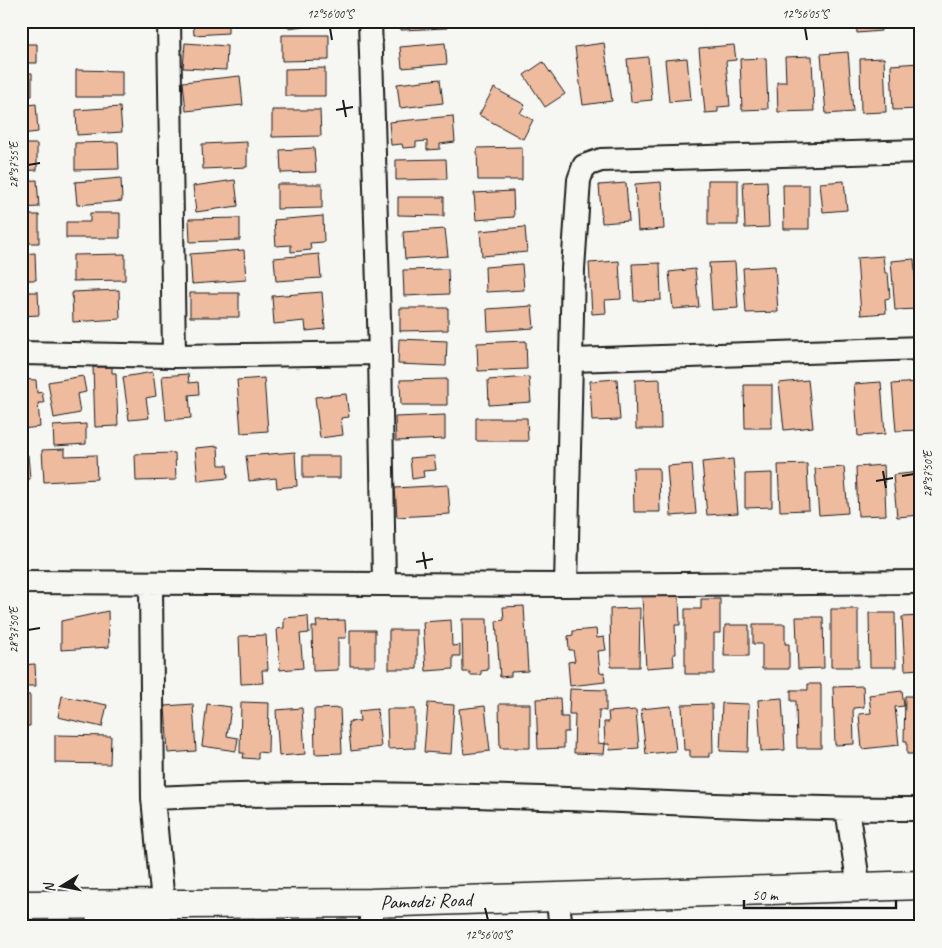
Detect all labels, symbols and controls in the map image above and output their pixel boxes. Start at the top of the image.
text: 12°56'00"S [307,6,355,22]
text: 12°56'05"S [782,6,830,22]
text: 28°37'55"E [6,140,22,188]
text: 28°37'50"E [920,449,936,497]
text: 28°37'50"E [6,605,22,653]
north arrow [38,860,88,910]
scale bar [744,878,897,910]
text: N [40,880,59,894]
text: 50 m [752,886,779,905]
street label: Pamodzi Road [380,887,475,915]
text: 12°56'00"S [465,927,513,943]

